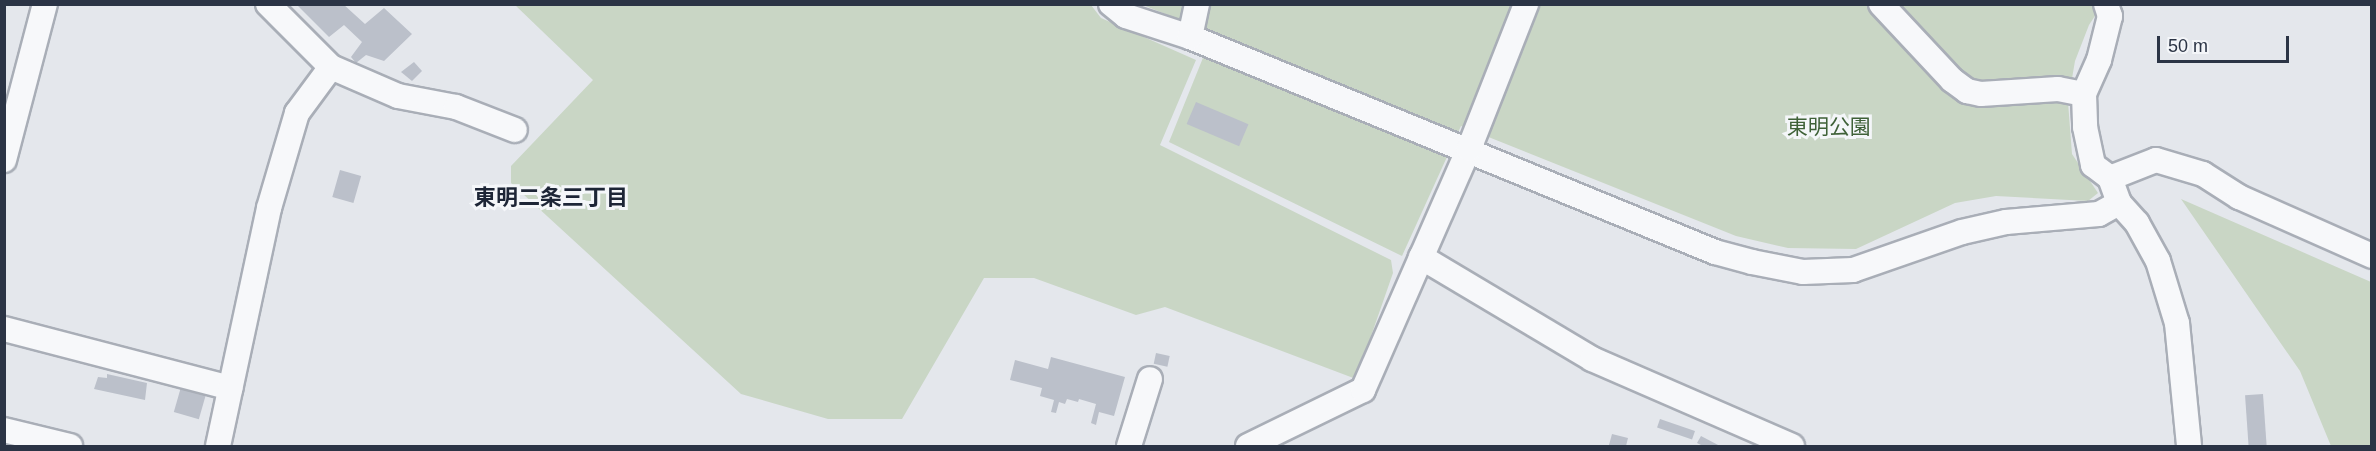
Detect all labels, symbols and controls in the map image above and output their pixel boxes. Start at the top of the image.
scale bar [2160,24,2292,62]
text: 50 m [2168,36,2208,56]
park label: 東明公園 [1787,114,1871,140]
district label: 東明二条三丁目 [474,185,628,211]

